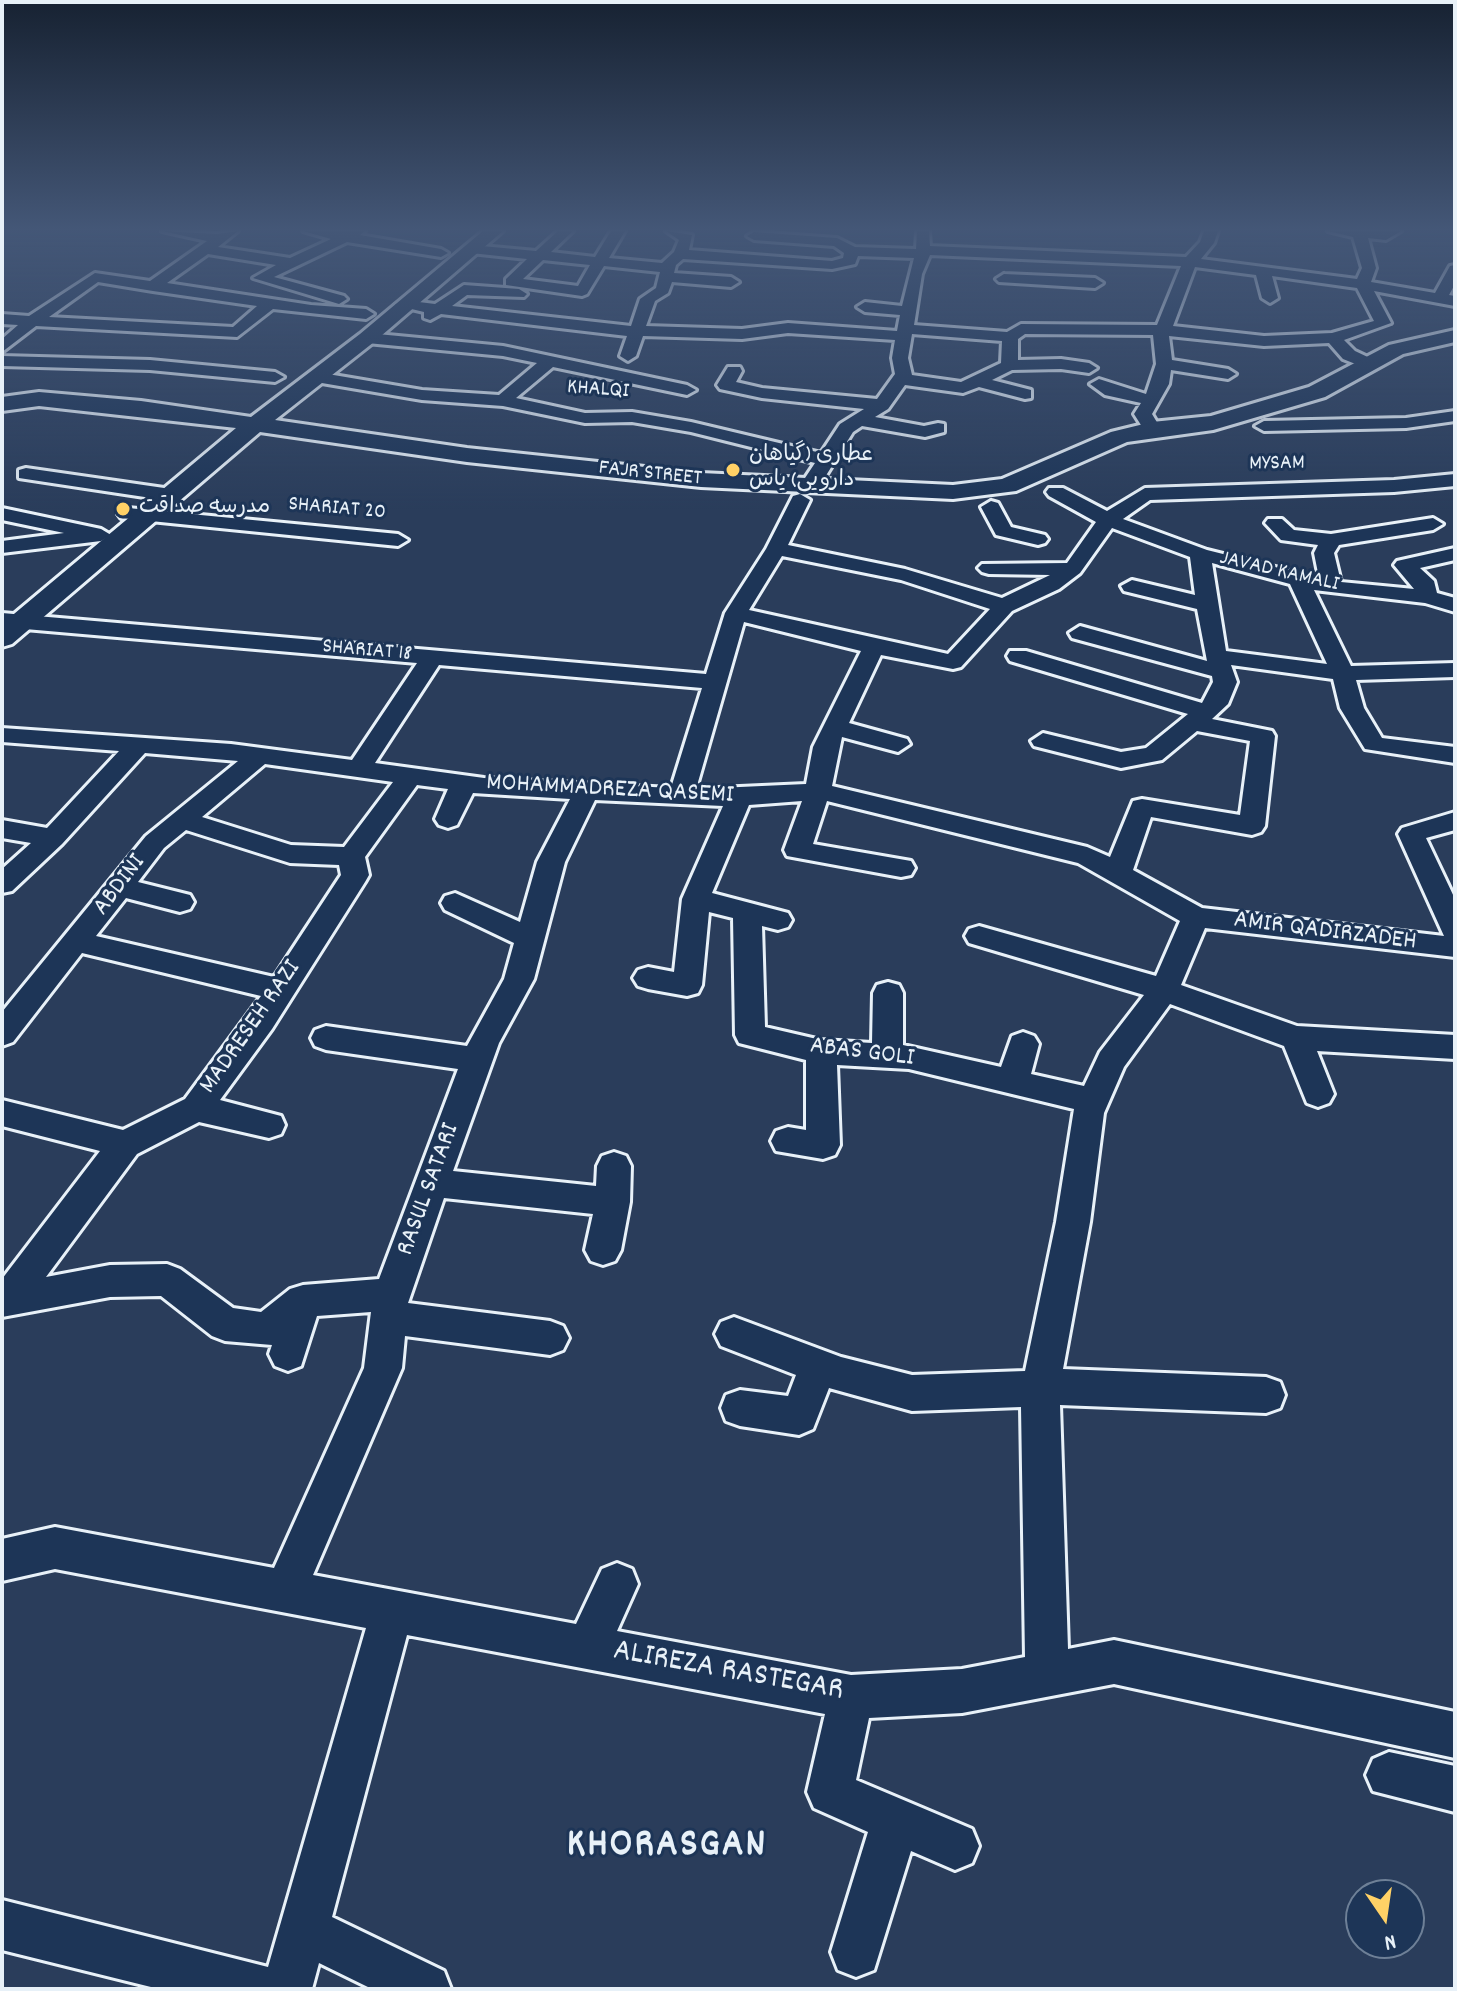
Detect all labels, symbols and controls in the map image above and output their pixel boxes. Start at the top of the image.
street label: KHALQI [566,376,630,406]
place label: عطاری (گیاهان دارویی) یاس [749,444,873,496]
street label: MYSAM [1249,451,1305,479]
street label: FAJR STREET [597,456,703,494]
marker: عطاری (گیاهان دارویی) یاس [724,461,742,479]
street label: SHARIAT 20 [287,493,387,527]
place label: مدرسه صداقت [139,496,270,522]
marker: مدرسه صداقت [114,500,132,518]
street label: JAVAD KAMALI [1217,546,1341,600]
street label: SHARIAT 18 [321,635,413,669]
street label: MOHAMMADREZA QASEMI [485,769,735,813]
street label: ABDINI [88,849,154,923]
street label: AMIR QADIRZADEH [1232,906,1418,960]
street label: MADRESEH RAZI [194,955,310,1101]
street label: ABAS GOLI [808,1032,916,1076]
street label: RASUL SATARI [392,1120,468,1260]
street label: ALIREZA RASTEGAR [610,1634,846,1712]
district label: KHORASGAN [567,1825,767,1873]
north arrow [1345,1879,1425,1959]
text: N [1381,1925,1399,1957]

